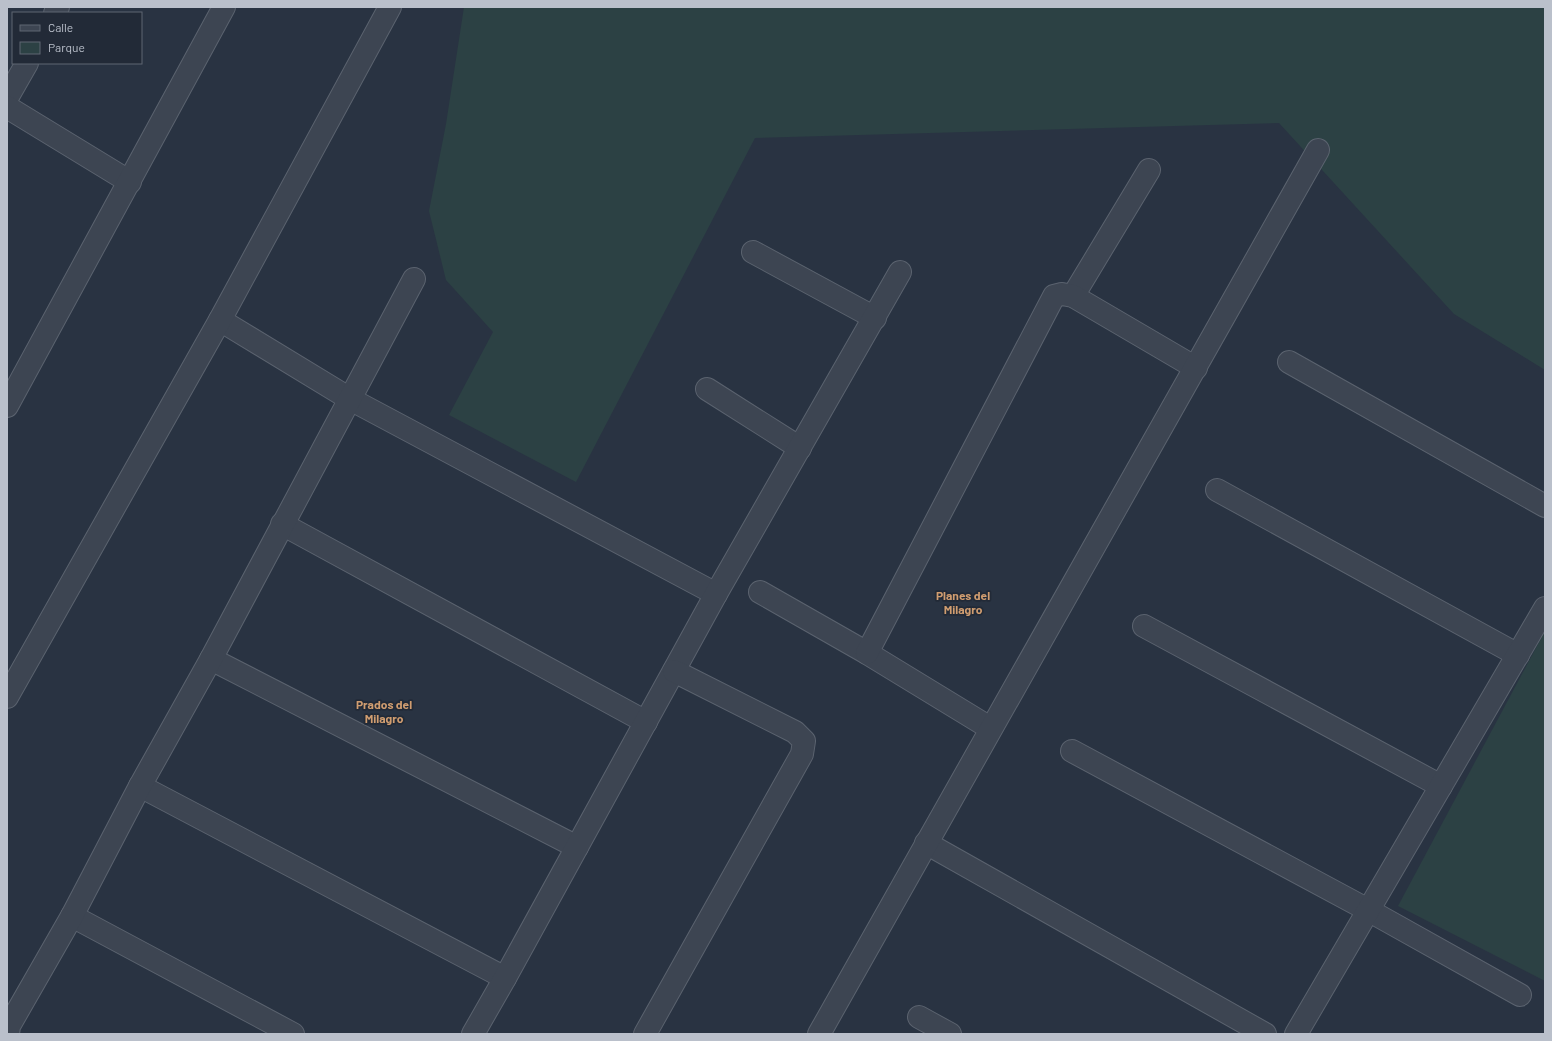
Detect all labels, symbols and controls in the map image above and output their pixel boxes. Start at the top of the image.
legend [12,12,142,64]
text: Calle [48,20,73,34]
text: Parque [48,40,85,54]
district label: Planes del Milagro [936,588,990,616]
district label: Prados del Milagro [356,697,412,725]

